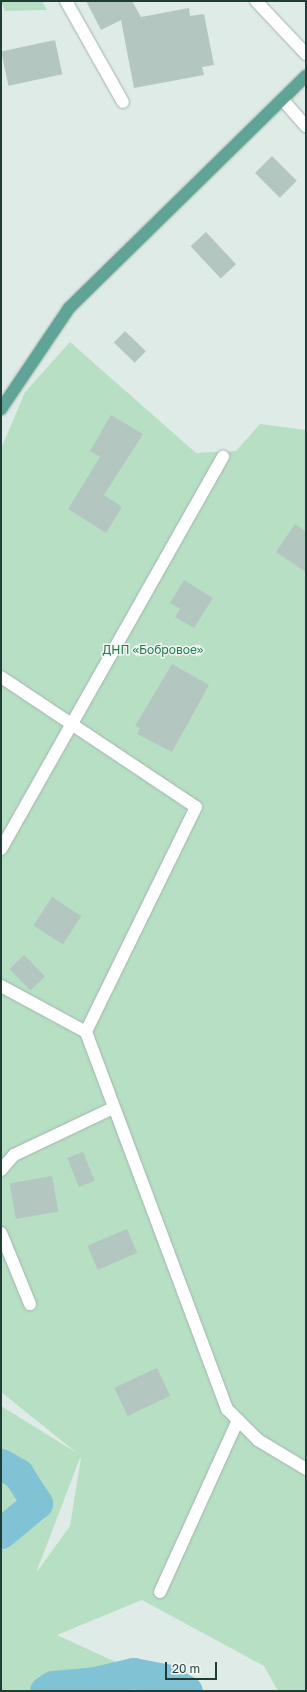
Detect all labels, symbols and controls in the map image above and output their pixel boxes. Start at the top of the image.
park label: ДНП «Бобровое» [103,643,203,657]
scale bar [167,1654,219,1680]
text: 20 m [172,1661,200,1676]

